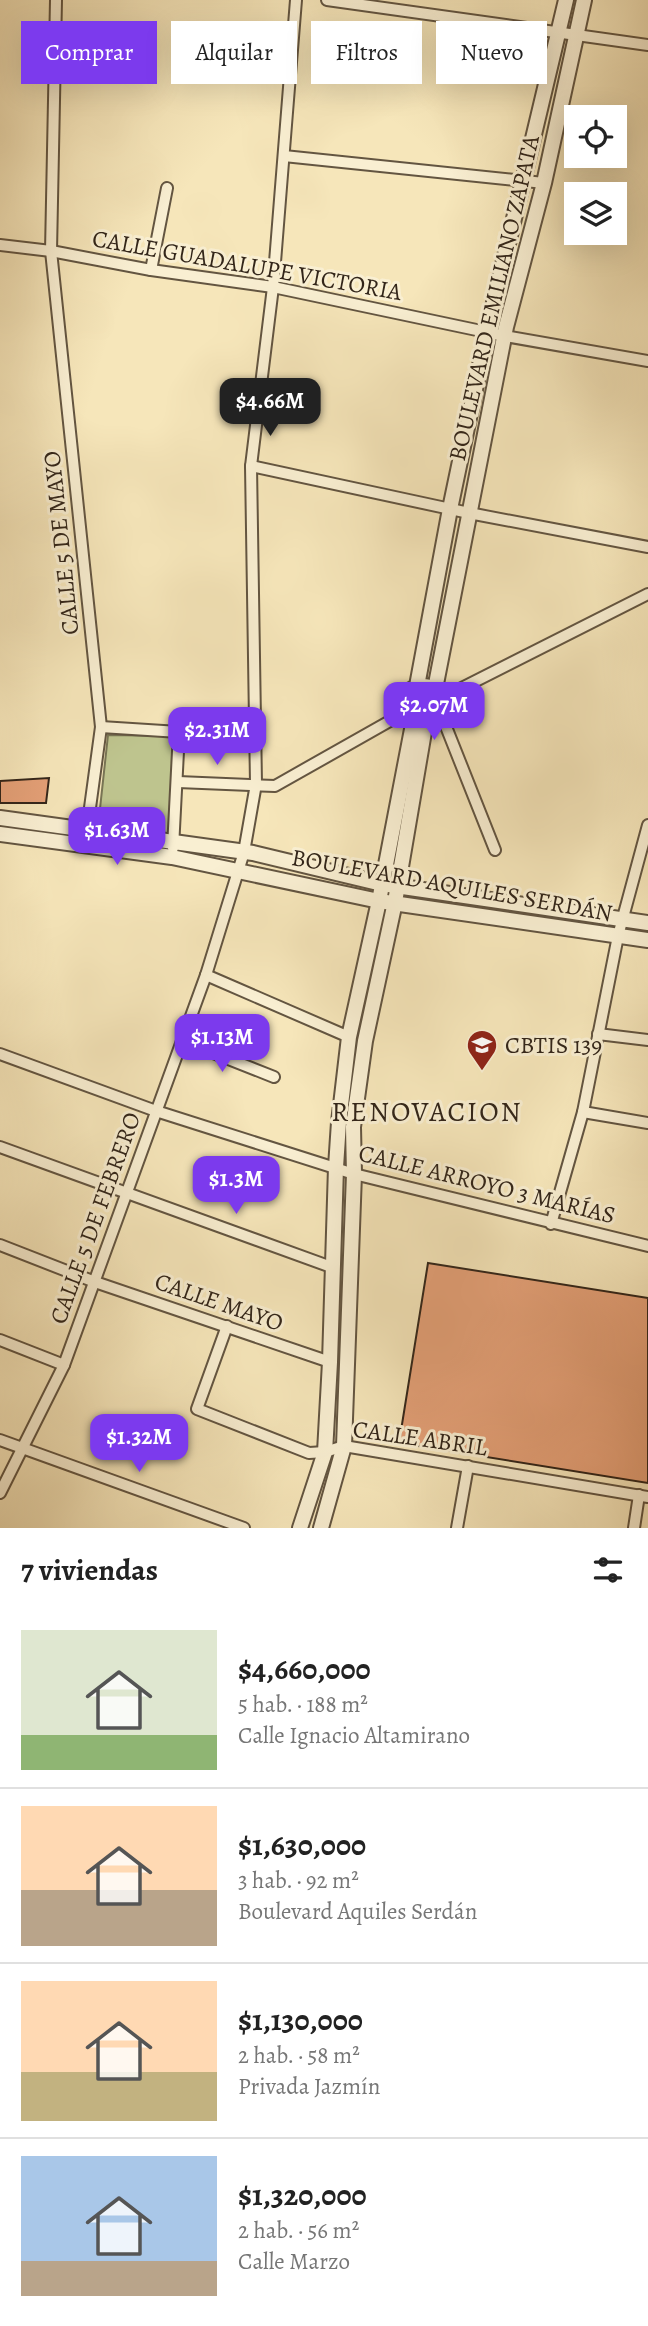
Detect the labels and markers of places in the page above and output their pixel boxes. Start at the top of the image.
pin: $4.66M [213,378,327,438]
pin: $2.07M [377,682,491,742]
pin: $2.31M [160,708,274,767]
pin: $1.63M [60,808,174,867]
pin: $1.13M [165,1014,279,1074]
school or university icon: CBTIS 139 [465,1028,499,1072]
place label: CBTIS 139 [505,1029,602,1061]
pin: $1.3M [187,1156,285,1216]
pin: $1.32M [82,1414,196,1474]

